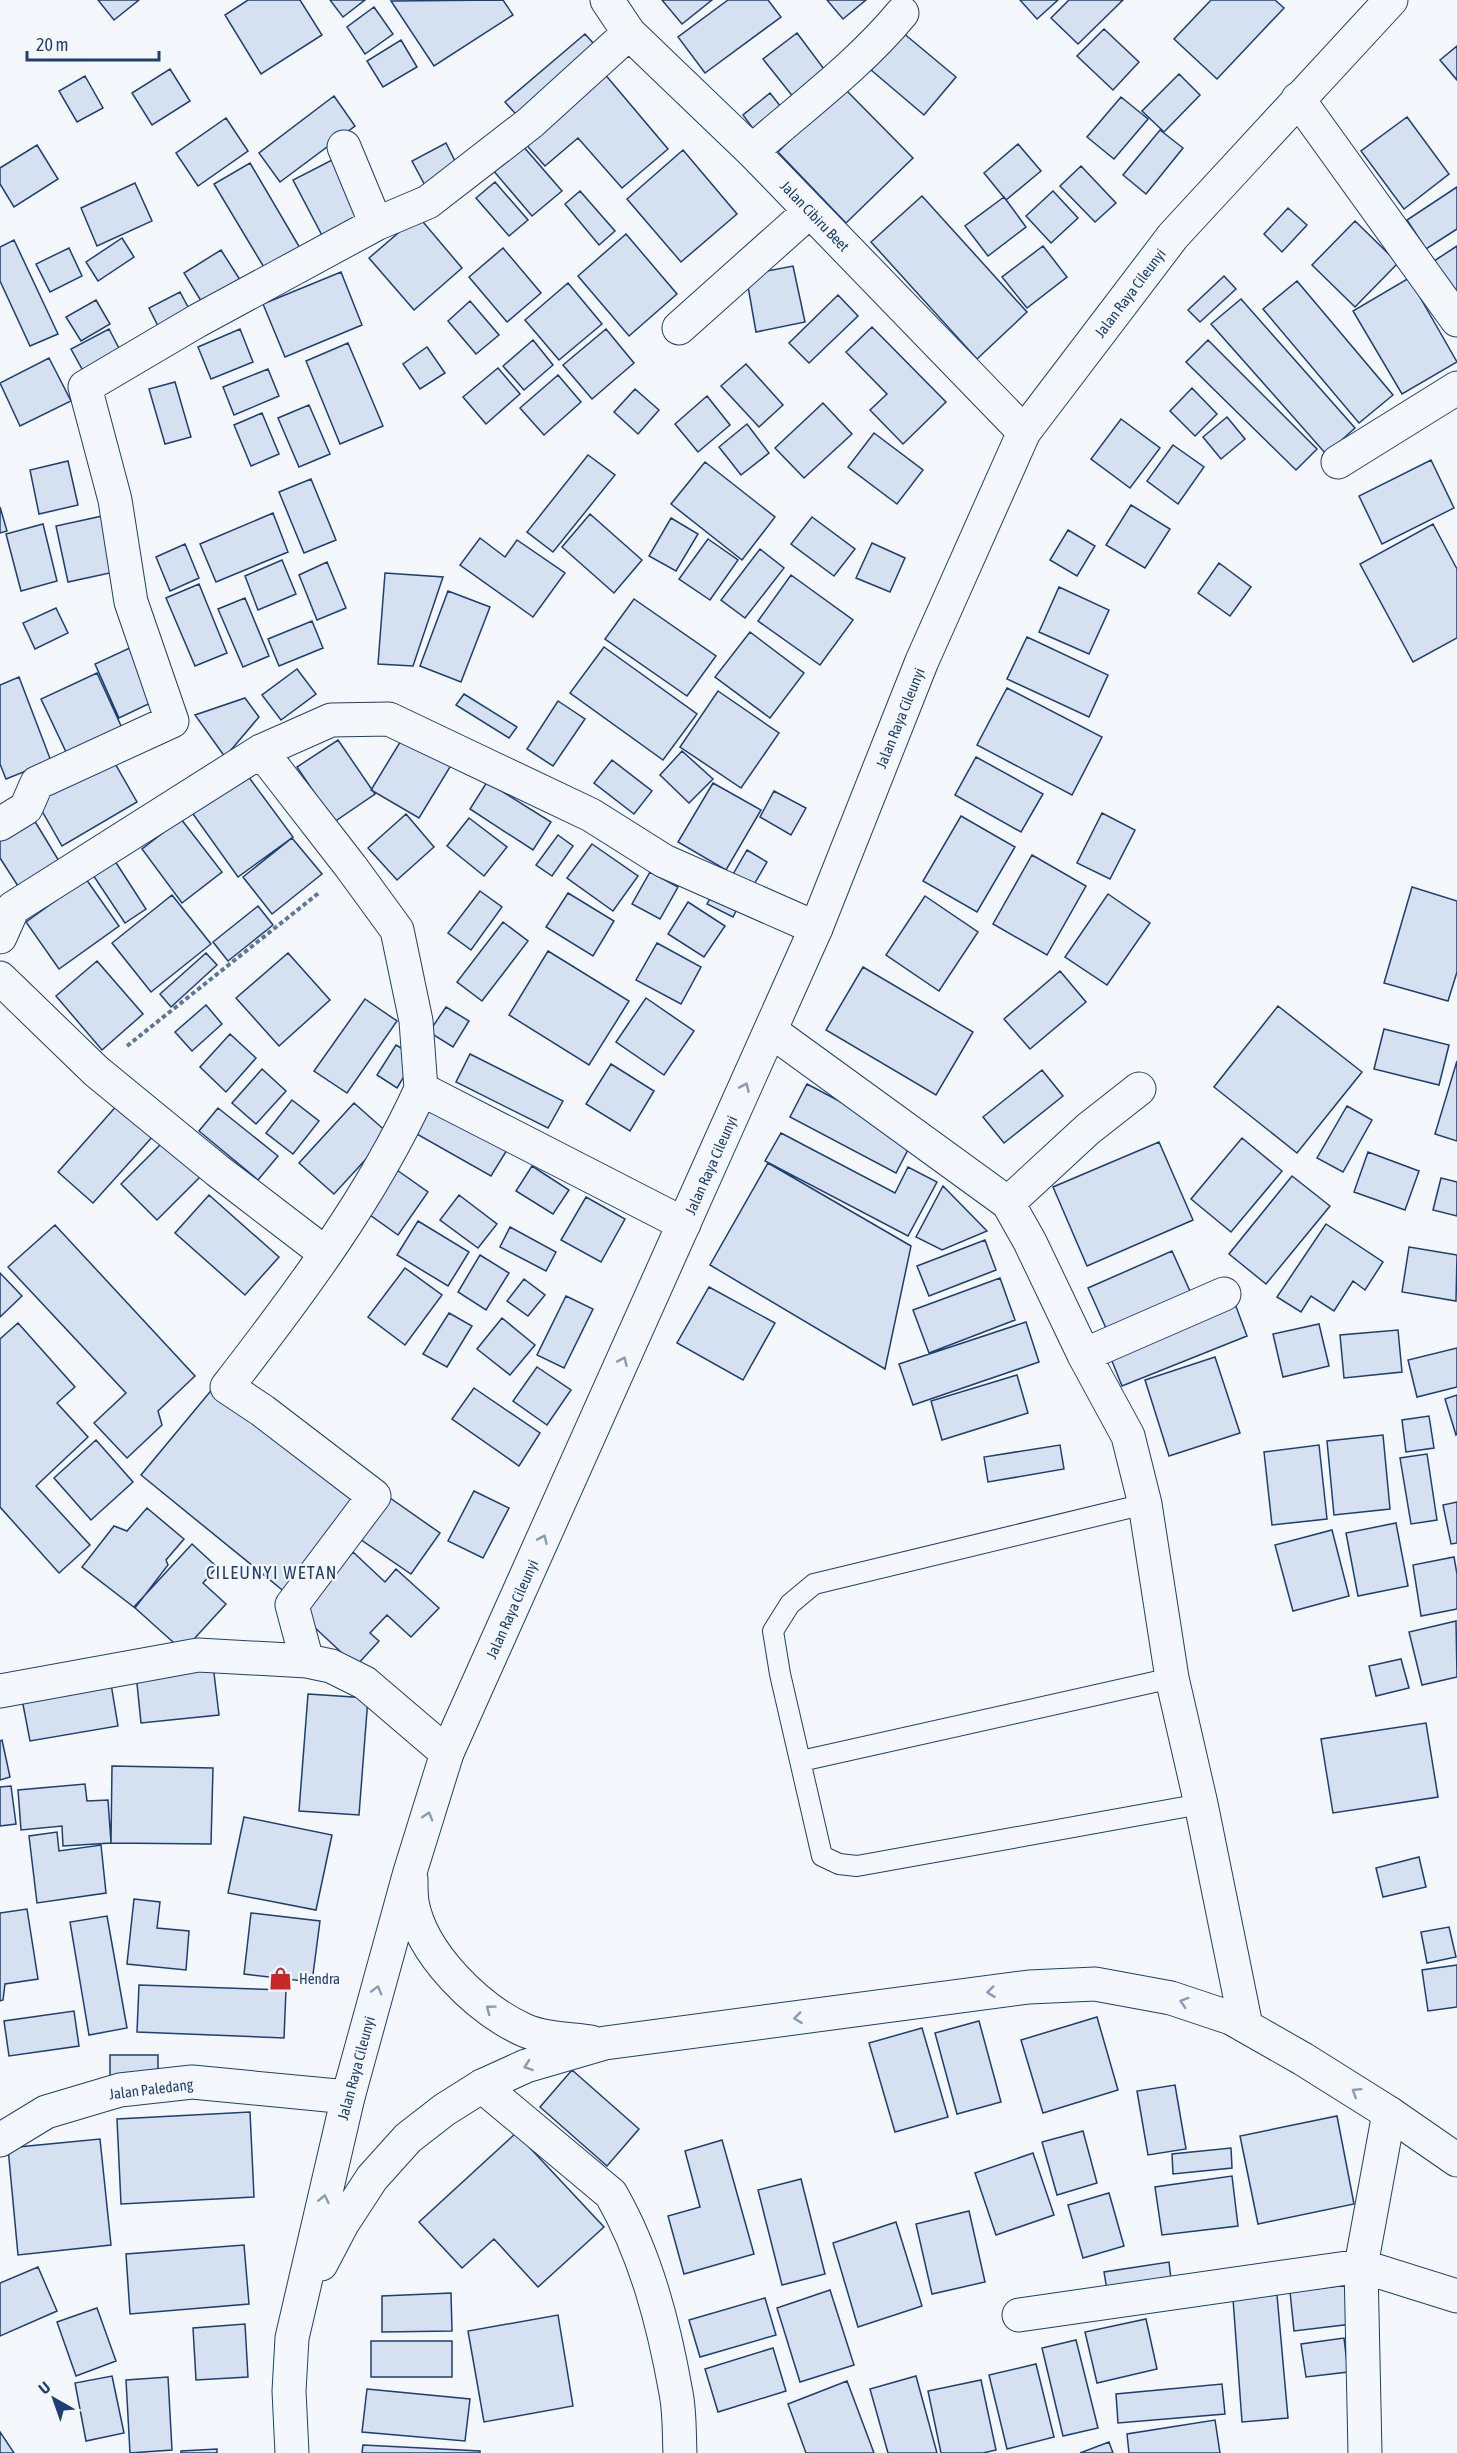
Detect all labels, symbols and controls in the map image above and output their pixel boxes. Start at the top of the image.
scale bar [27,24,159,62]
text: 20 m [36,34,68,55]
street label: Jalan Cibiru Beet [777,177,853,255]
street label: Jalan Raya Cileunyi [1091,245,1169,341]
street label: Jalan Raya Cileunyi [872,665,928,771]
one-way arrow [738,1083,750,1094]
street label: Jalan Raya Cileunyi [682,1113,740,1217]
one-way arrow [615,1357,627,1368]
one-way arrow [536,1535,548,1546]
street label: Jalan Raya Cileunyi [483,1557,541,1661]
district label: CILEUNYI WETAN [206,1562,338,1583]
one-way arrow [421,1811,433,1822]
shop icon: Hendra [268,1965,294,1991]
place label: Hendra [299,1970,340,1987]
one-way arrow [370,1985,383,1995]
one-way arrow [987,1986,996,1998]
one-way arrow [1179,1997,1190,2009]
one-way arrow [486,2006,497,2017]
one-way arrow [793,2011,803,2023]
street label: Jalan Raya Cileunyi [334,2014,378,2122]
one-way arrow [523,2058,534,2071]
street label: Jalan Paledang [108,2075,194,2103]
one-way arrow [1352,2088,1362,2100]
one-way arrow [317,2194,330,2204]
north arrow [24,2369,84,2429]
text: U [35,2378,54,2397]

